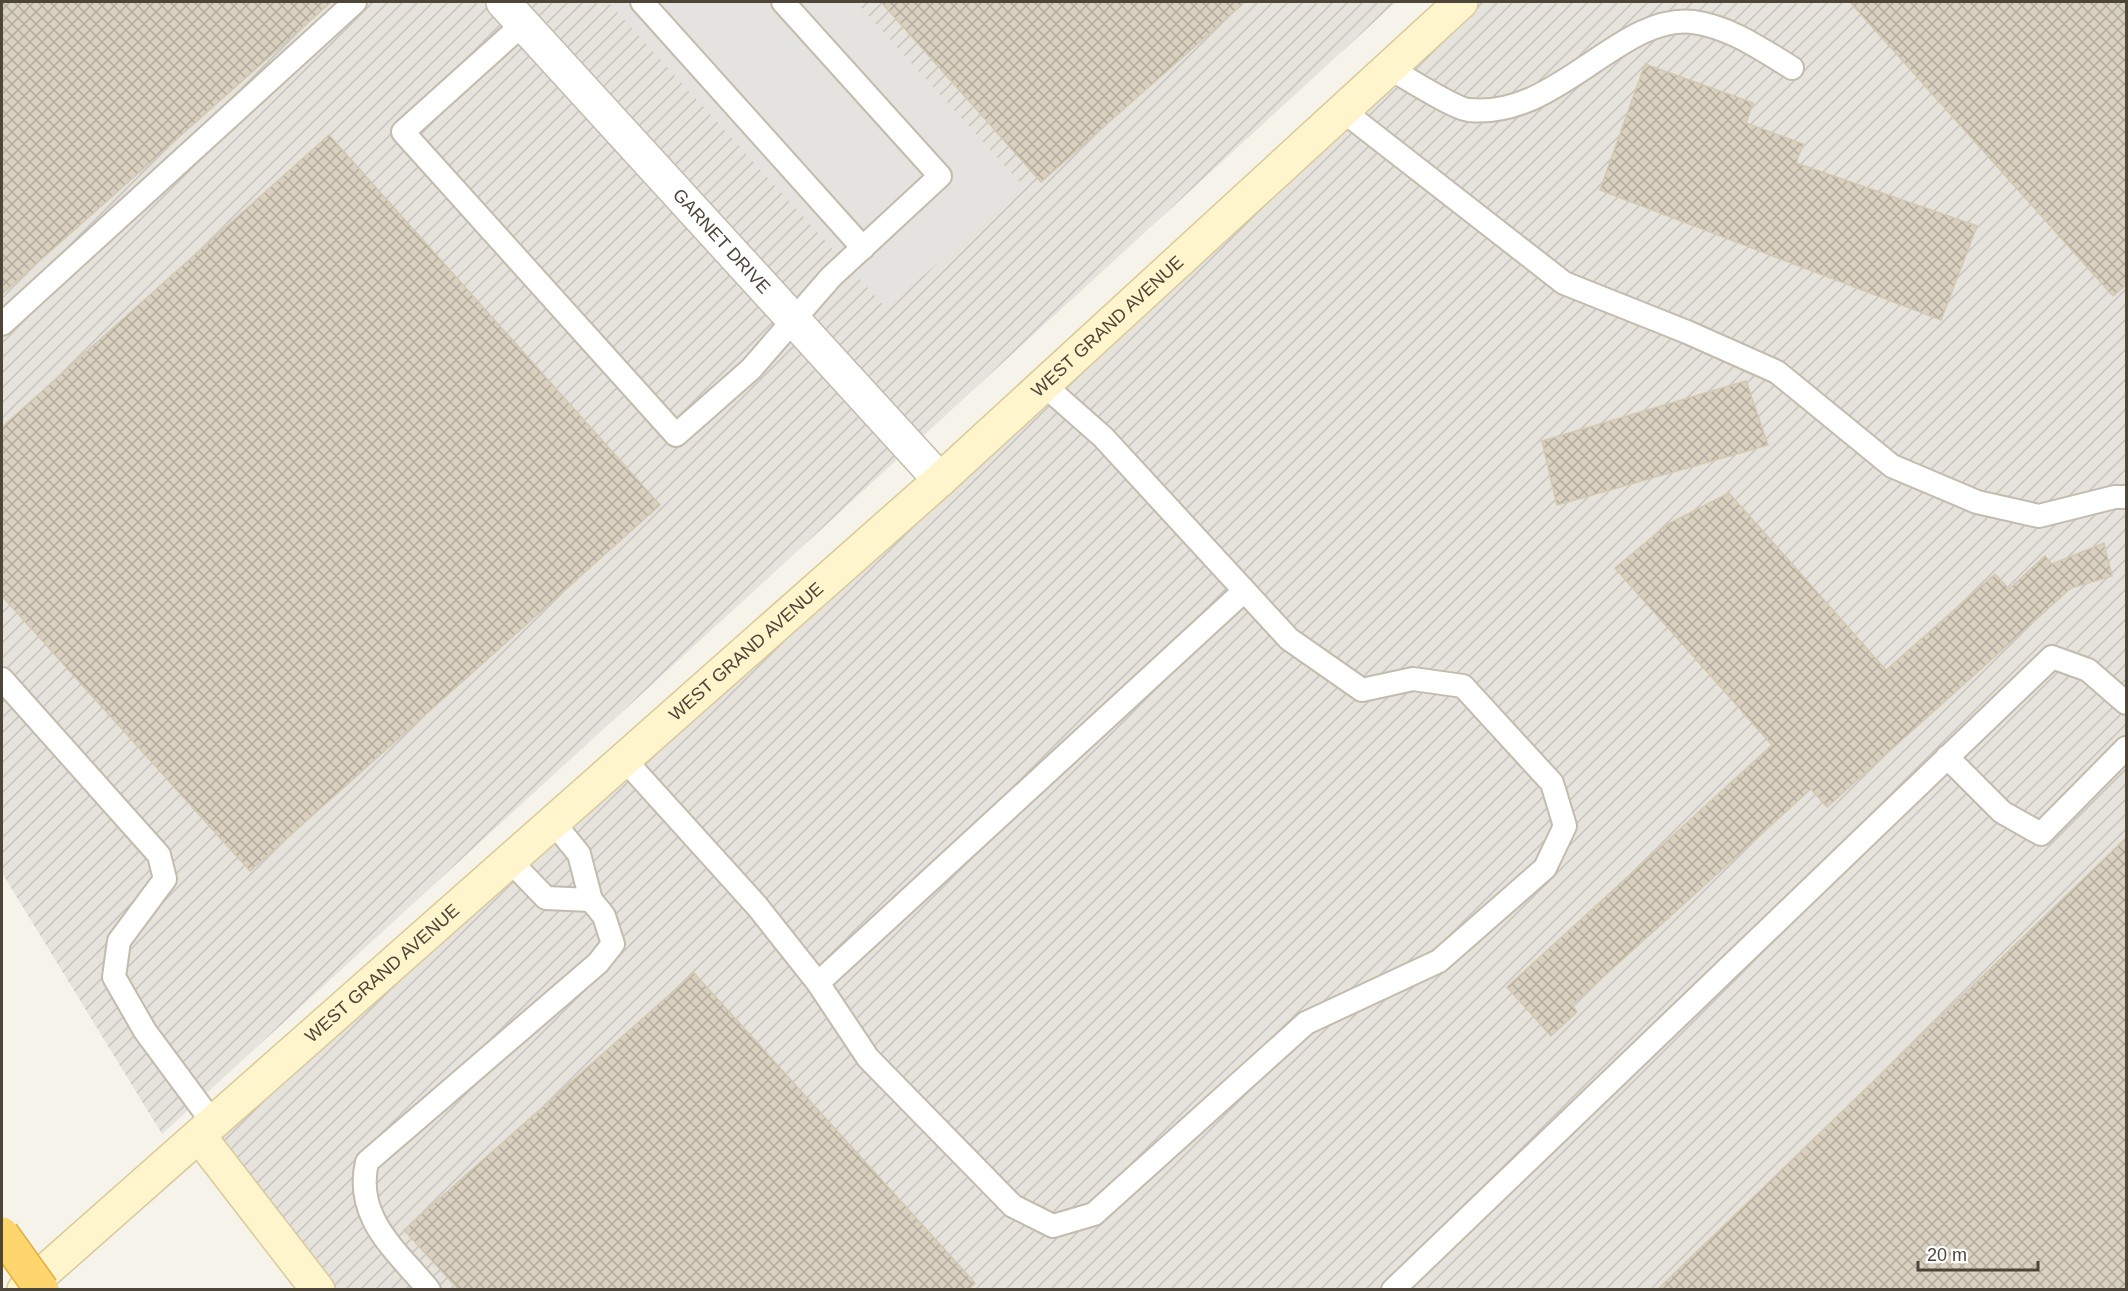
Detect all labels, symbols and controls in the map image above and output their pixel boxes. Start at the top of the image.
street label: GARNET DRIVE [669,185,774,298]
street label: WEST GRAND AVENUE [1028,252,1187,401]
street label: WEST GRAND AVENUE [665,578,827,725]
street label: WEST GRAND AVENUE [301,900,463,1047]
scale bar [1918,1234,2038,1272]
text: 20 m [1927,1245,1967,1265]

